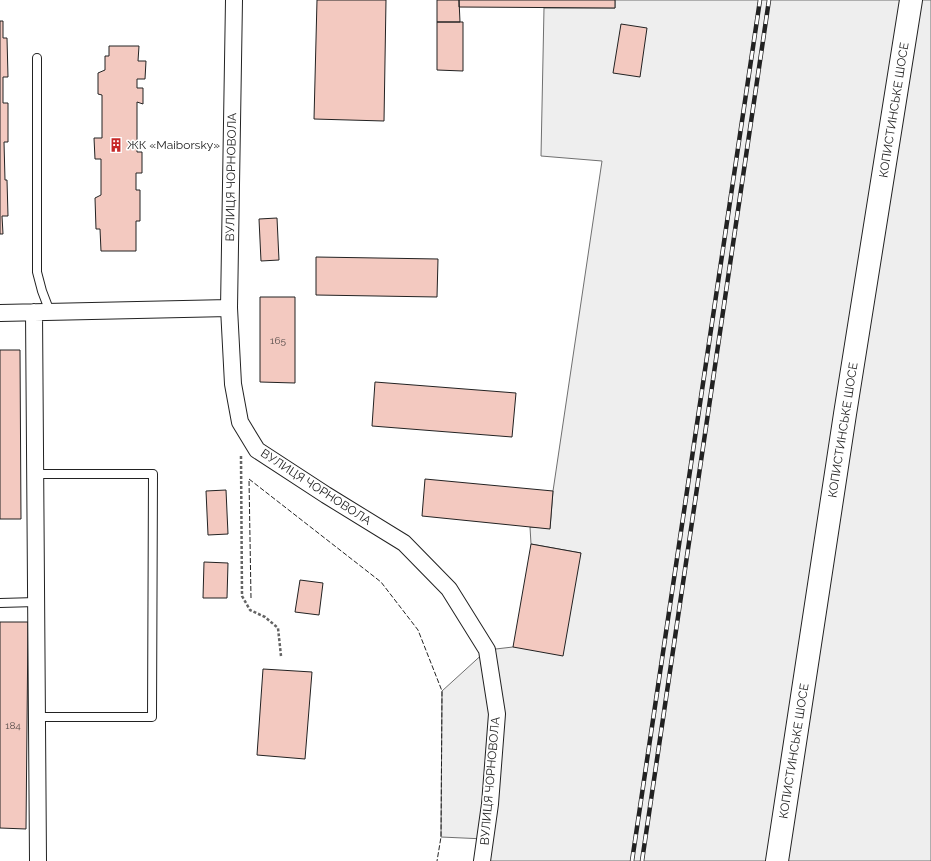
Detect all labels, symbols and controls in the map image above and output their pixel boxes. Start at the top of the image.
street label: КОПИСТИНСЬКЕ ШОСЕ [876,41,912,179]
street label: ВУЛИЦЯ ЧОРНОВОЛА [223,113,239,241]
building icon: ЖК «Maiborsky» [108,137,124,153]
place label: ЖК «Maiborsky» [127,138,220,152]
house number: 165 [270,335,286,346]
street label: КОПИСТИНСЬКЕ ШОСЕ [825,361,861,499]
street label: ВУЛИЦЯ ЧОРНОВОЛА [258,446,374,528]
street label: КОПИСТИНСЬКЕ ШОСЕ [776,682,812,820]
street label: ВУЛИЦЯ ЧОРНОВОЛА [477,716,503,846]
house number: 184 [5,720,21,731]

